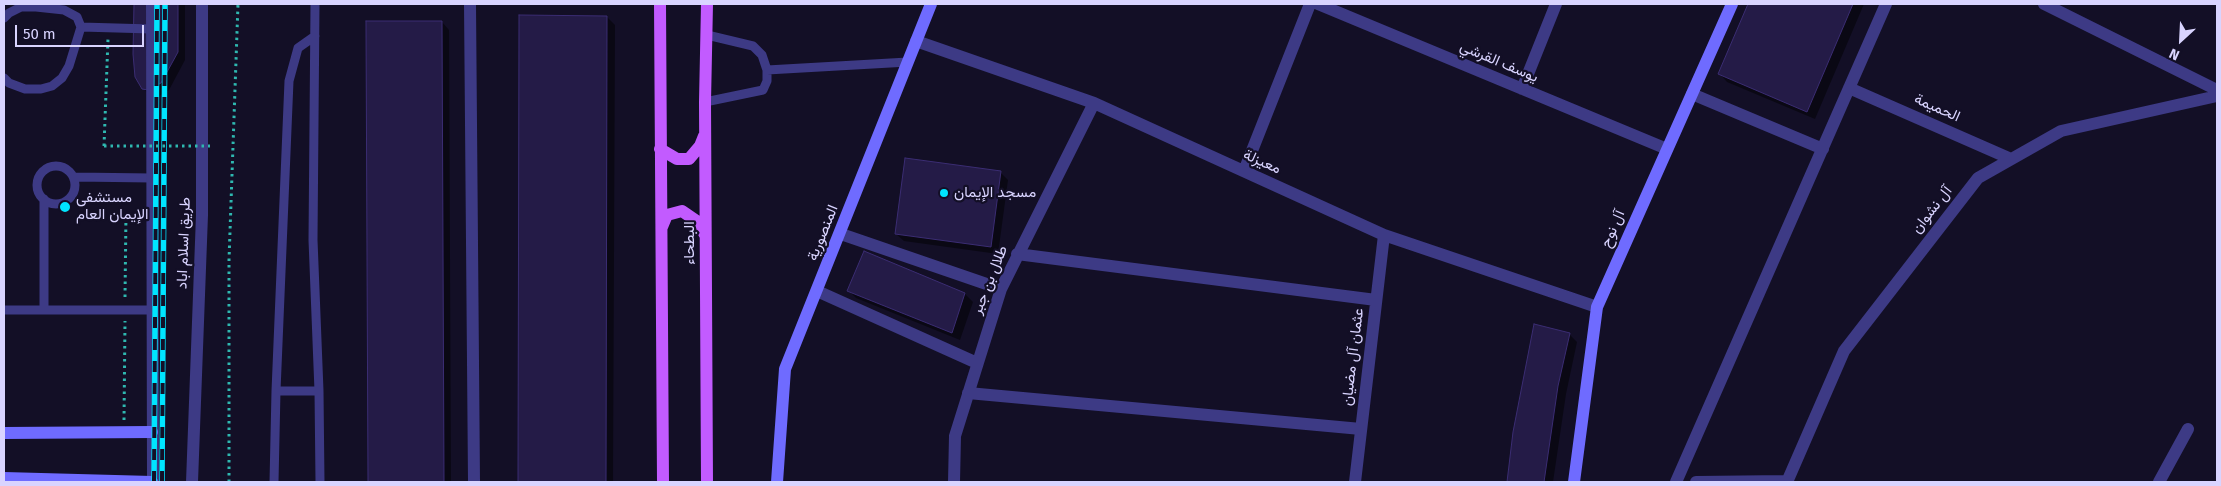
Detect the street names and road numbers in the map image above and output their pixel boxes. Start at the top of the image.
street label: يوسف القرشي [1457,37,1541,87]
street label: الحميمة [1911,90,1963,126]
street label: معيزلة [1240,146,1284,178]
street label: آل نشوان [1908,183,1956,237]
street label: طريق اسلام اباد [173,197,195,289]
street label: المنصورية [804,202,842,264]
street label: آل نوح [1597,208,1629,250]
street label: البطحاء [681,221,699,265]
street label: طلال بن جبر [968,243,1012,317]
street label: عثمان آل مضيان [1338,307,1368,407]

